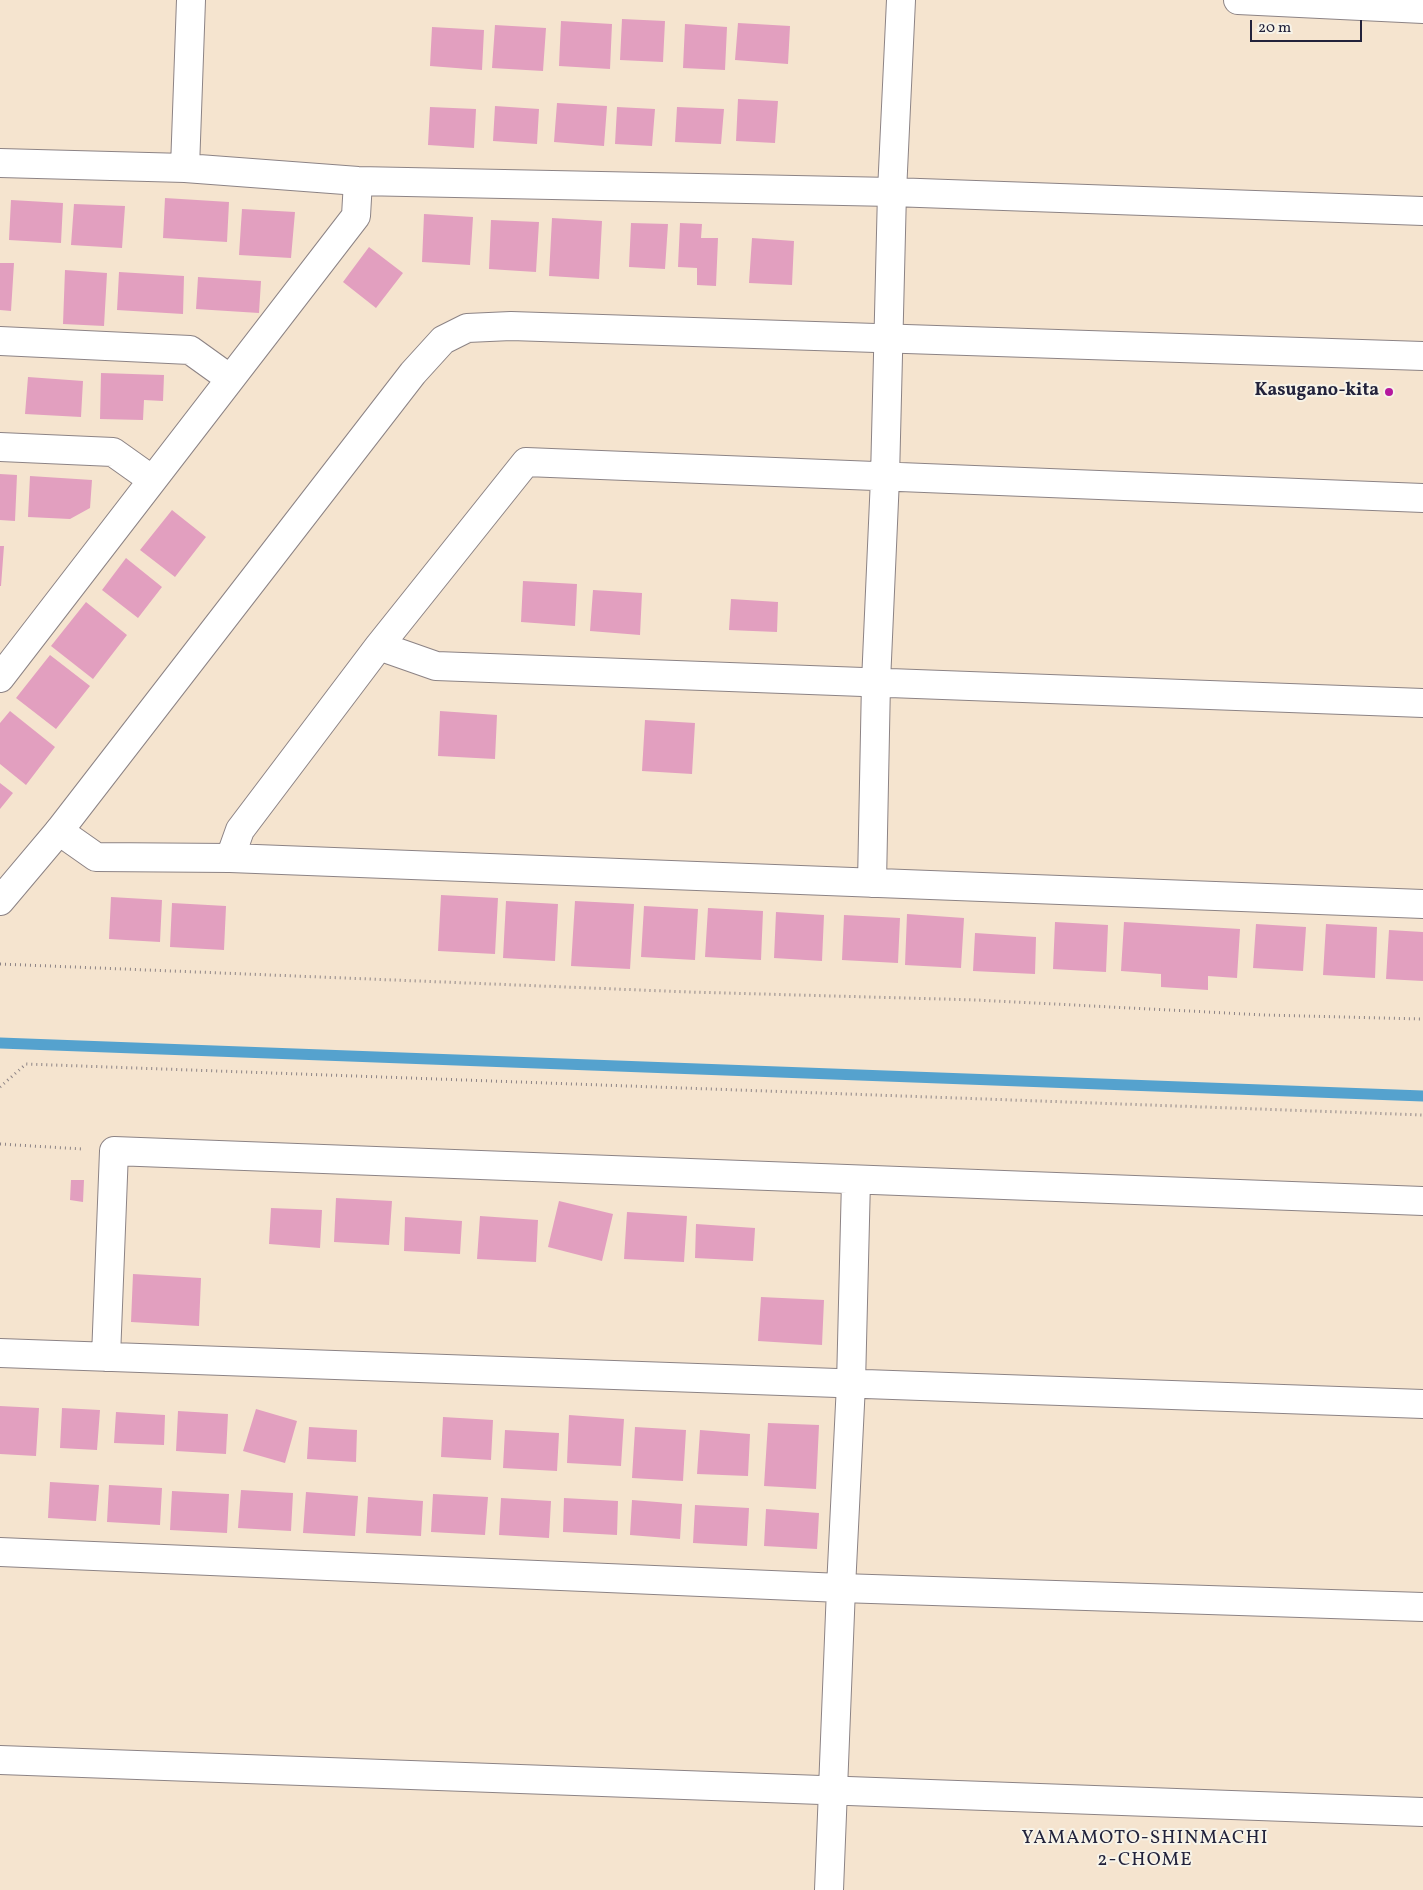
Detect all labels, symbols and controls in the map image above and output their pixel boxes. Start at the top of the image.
scale bar [1253,10,1366,42]
text: 20 m [1258,18,1291,39]
place label: Kasugano-kita [1254,381,1379,403]
marker: Kasugano-kita [1383,386,1395,398]
district label: YAMAMOTO-SHINMACHI 2-CHOME [1019,1829,1271,1873]

